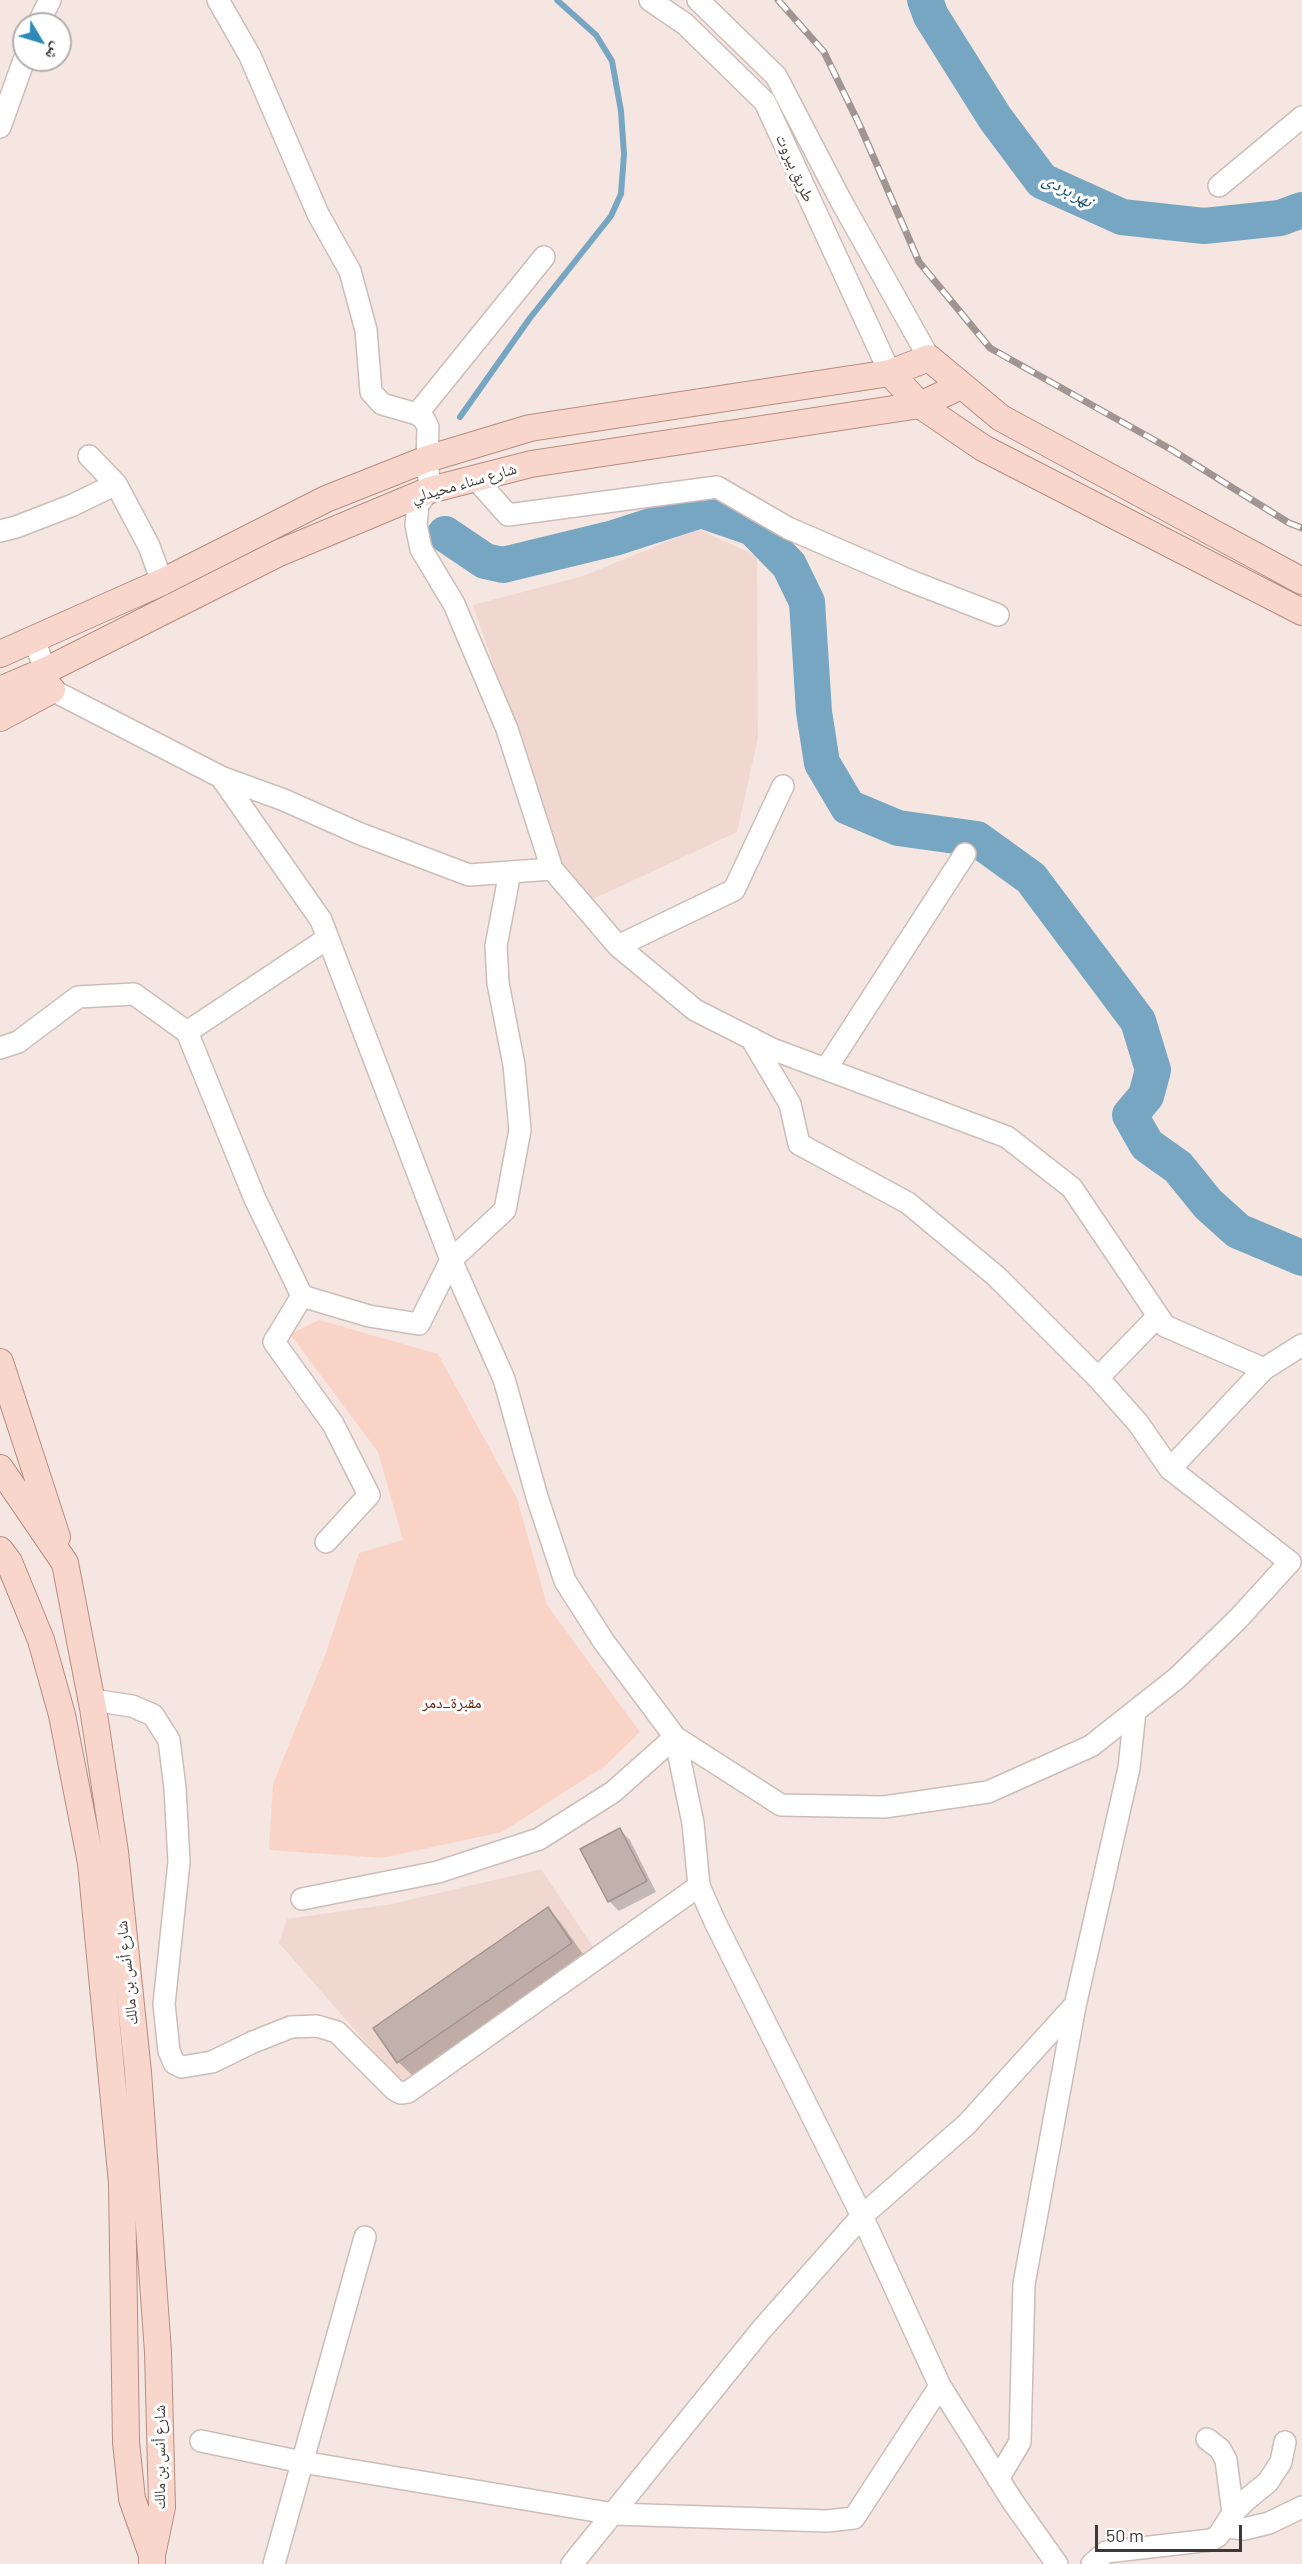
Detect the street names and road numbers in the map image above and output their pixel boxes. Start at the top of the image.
street label: طريق بيروت [771,131,819,205]
street label: شارع سناء محيدلي [409,459,519,507]
street label: شارع أنس بن مالك [112,1920,142,2026]
street label: شارع أنس بن مالك [150,2405,170,2509]

